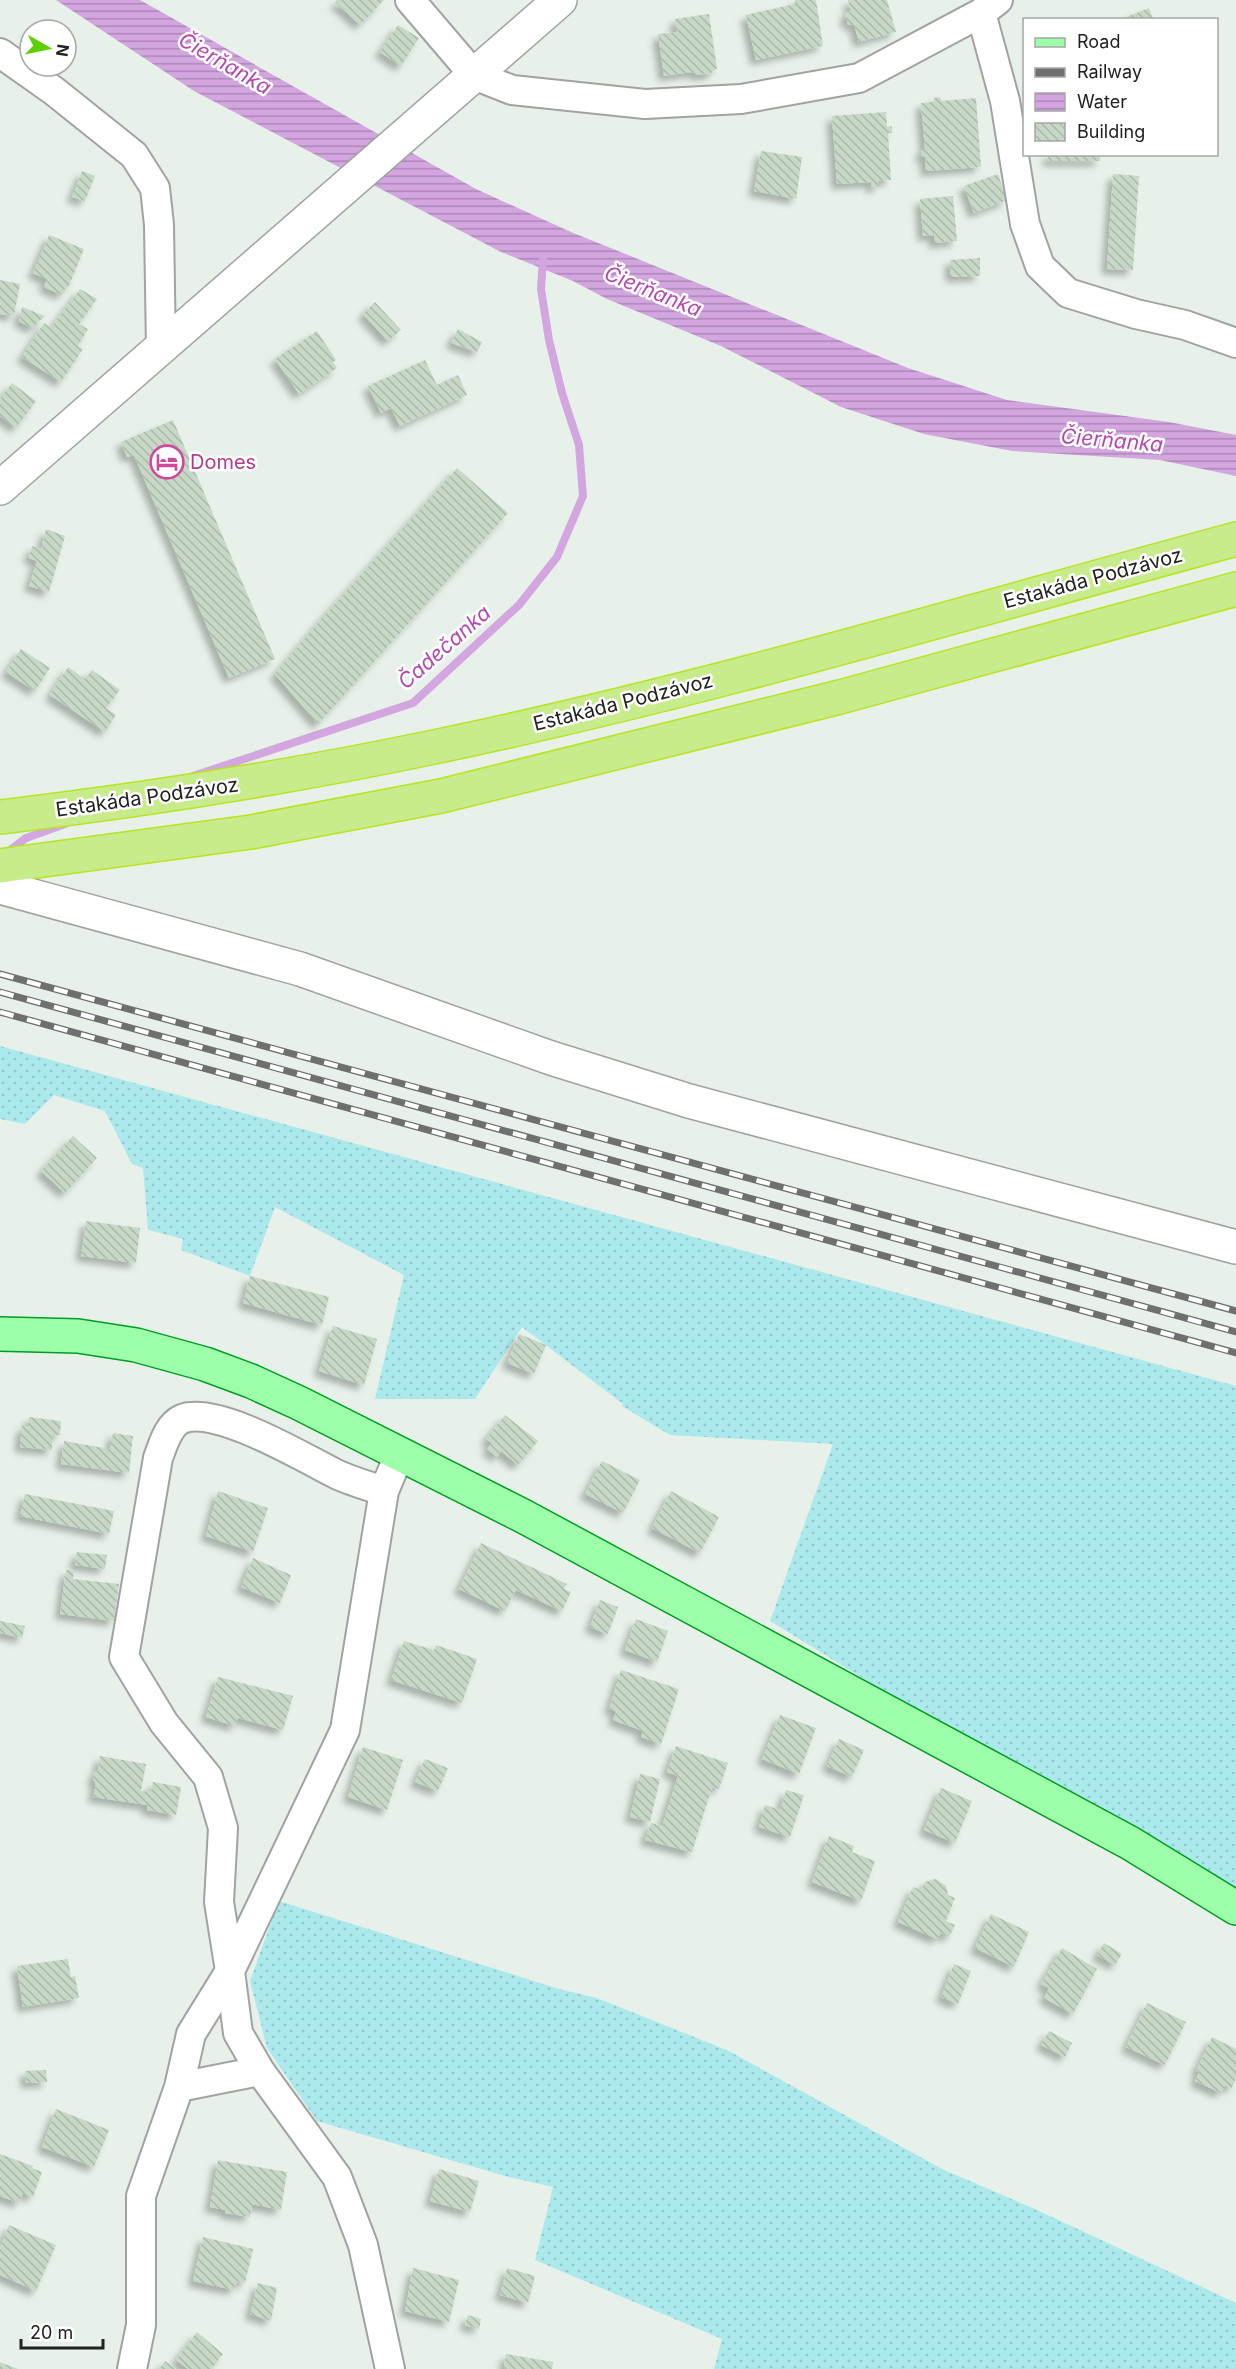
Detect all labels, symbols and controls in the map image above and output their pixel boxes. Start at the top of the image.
north arrow [18,18,78,78]
legend [1023,18,1218,156]
water label: Čierňanka [174,26,276,99]
text: Road [1077,31,1120,52]
text: N [52,43,74,58]
text: Railway [1077,61,1142,82]
text: Water [1077,91,1127,112]
text: Building [1077,121,1145,142]
water label: Čierňanka [601,259,706,322]
water label: Čierňanka [1060,422,1164,457]
hotel icon: Domes [149,444,185,480]
place label: Domes [190,450,256,474]
street label: Estakáda Podzávoz [1001,543,1185,613]
water label: Čadečanka [392,599,495,694]
street label: Estakáda Podzávoz [531,668,715,736]
street label: Estakáda Podzávoz [54,772,240,822]
scale bar [21,2312,104,2350]
text: 20 m [30,2322,73,2343]

